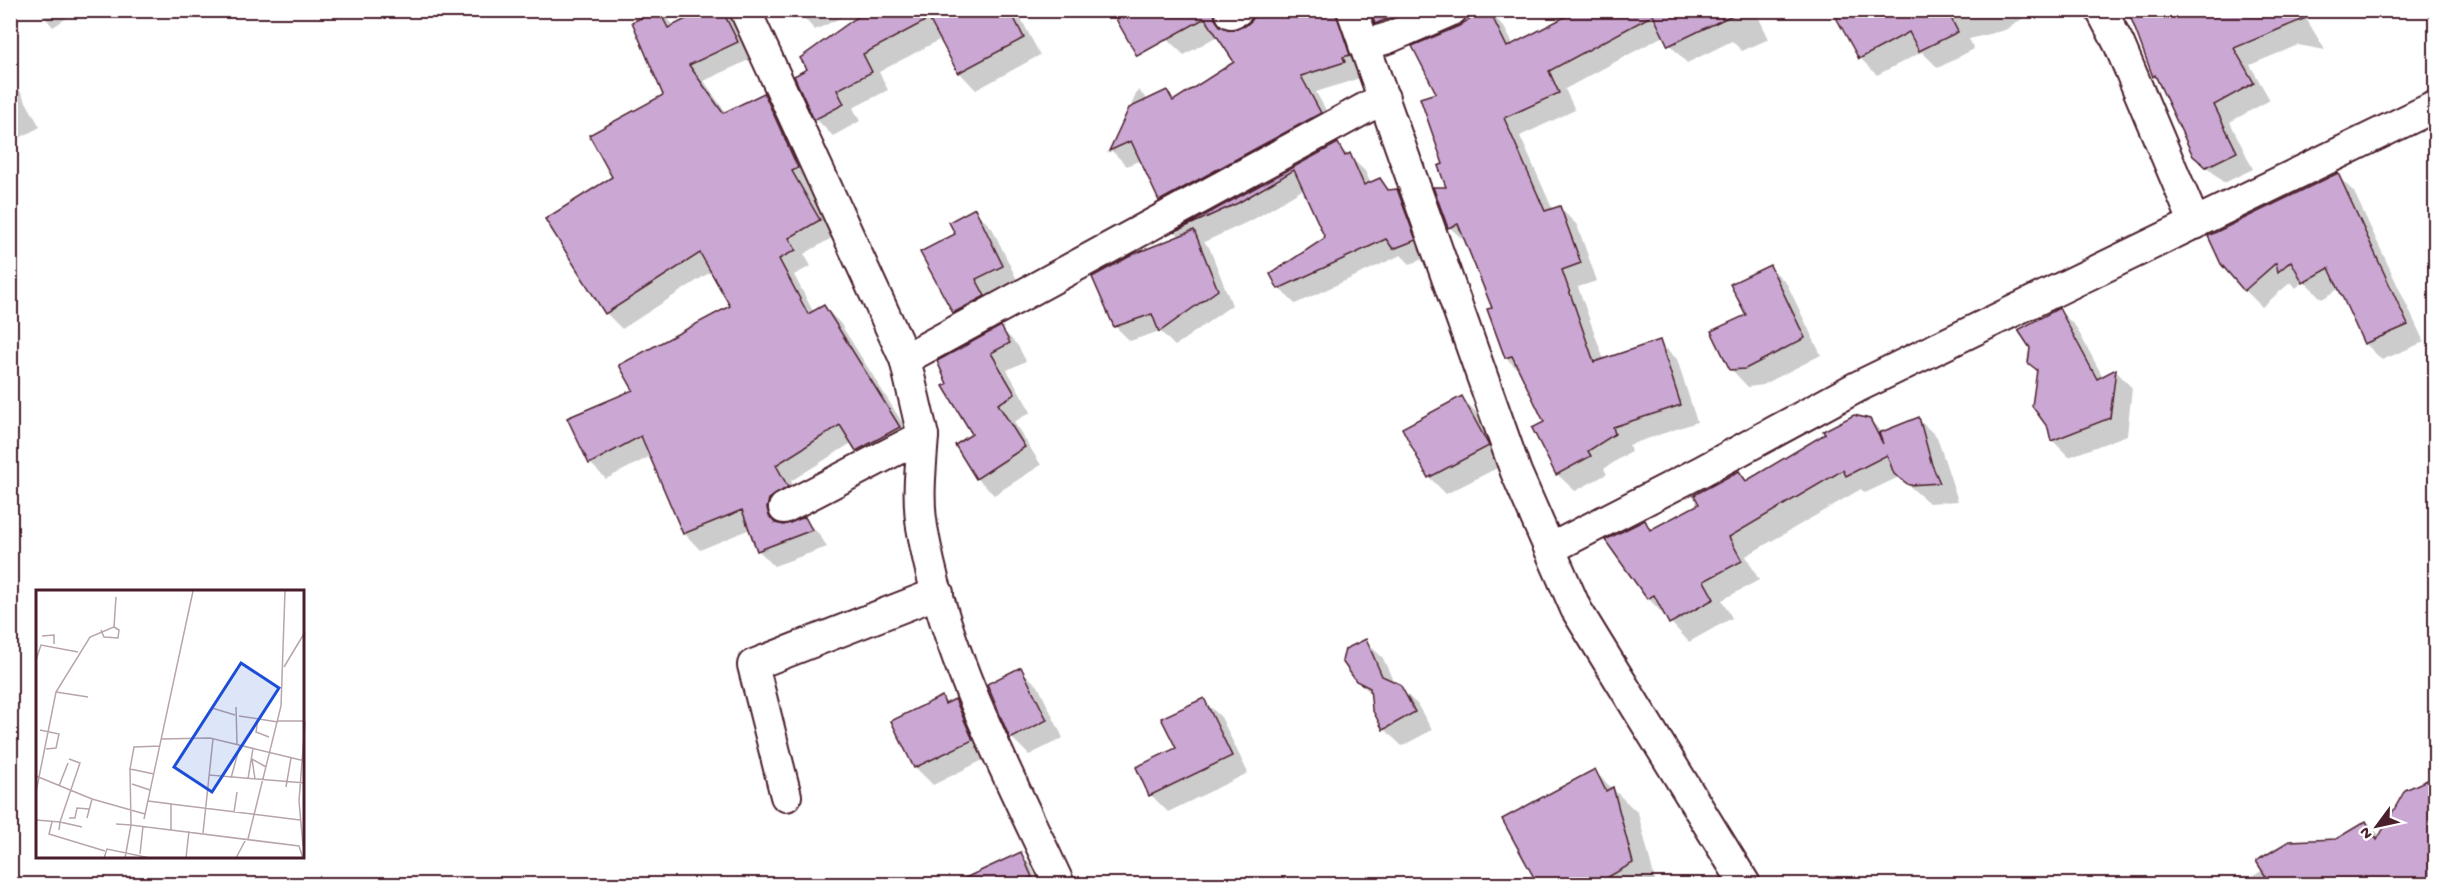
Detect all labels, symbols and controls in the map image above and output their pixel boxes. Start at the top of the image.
inset map [36,590,304,859]
north arrow [2347,796,2407,856]
text: N [2356,822,2378,842]

